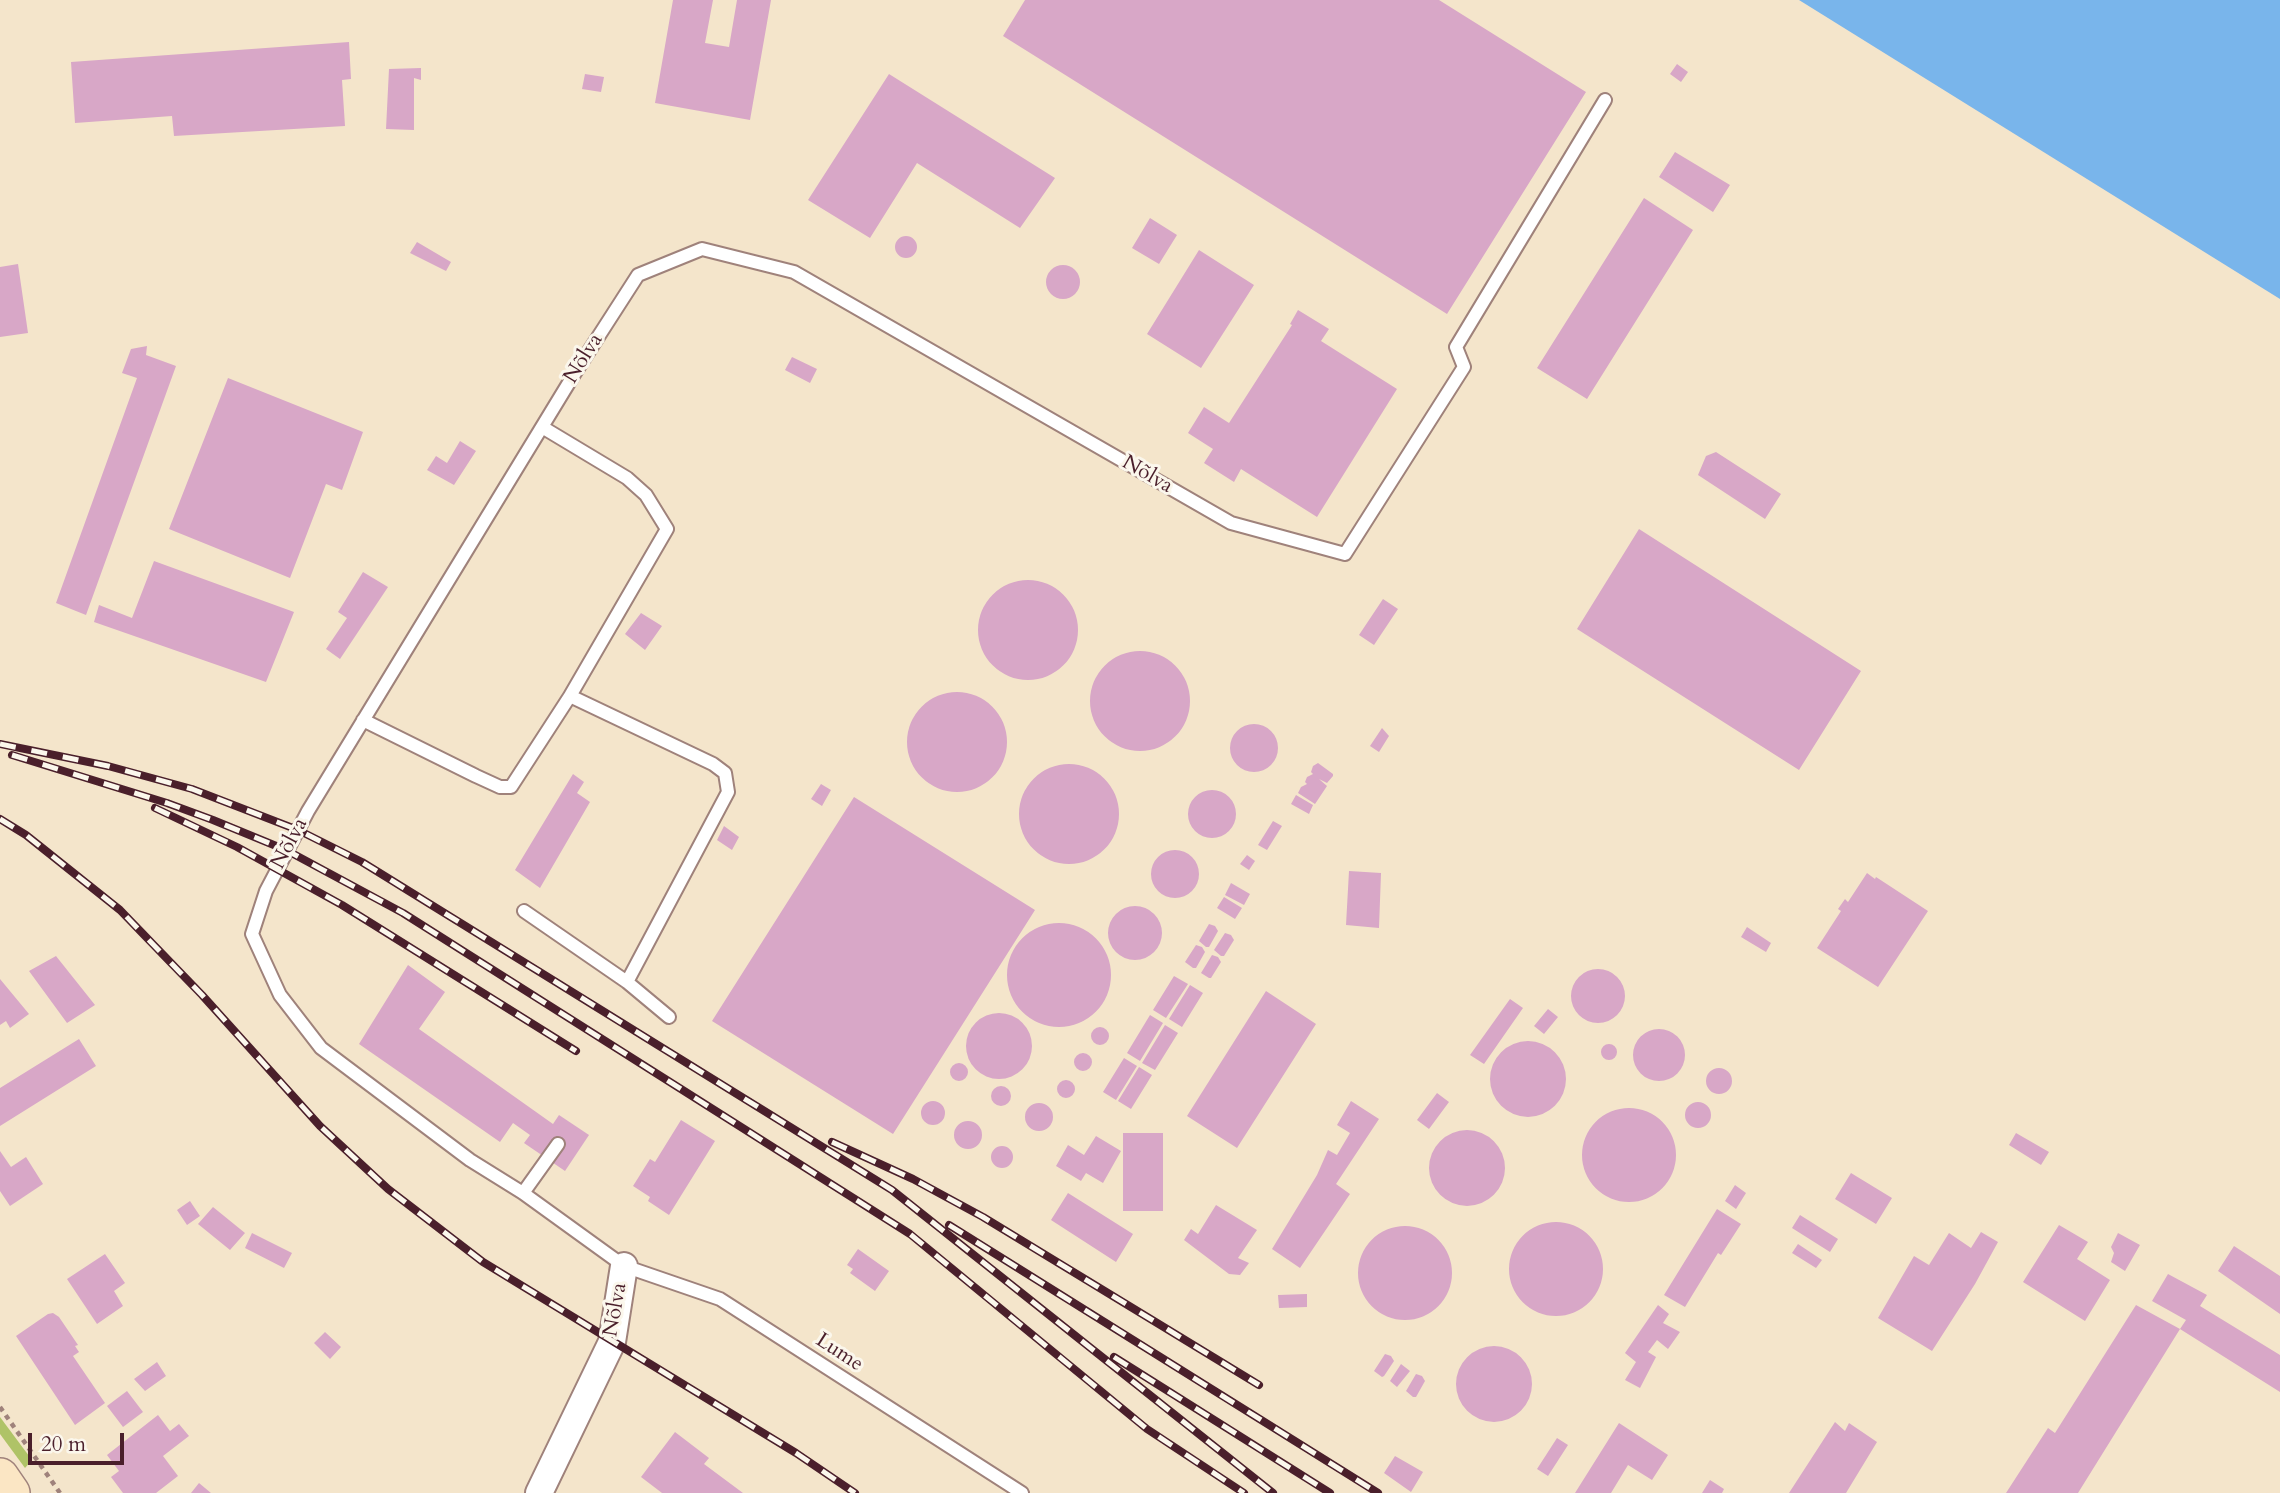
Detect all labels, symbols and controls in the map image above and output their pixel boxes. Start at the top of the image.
street label: Nõlva [559,329,609,389]
street label: Nõlva [1117,451,1177,499]
street label: Nõlva [266,814,314,874]
street label: Nõlva [599,1281,633,1339]
street label: Lume [811,1328,867,1378]
scale bar [32,1420,128,1464]
text: 20 m [41,1430,86,1459]

